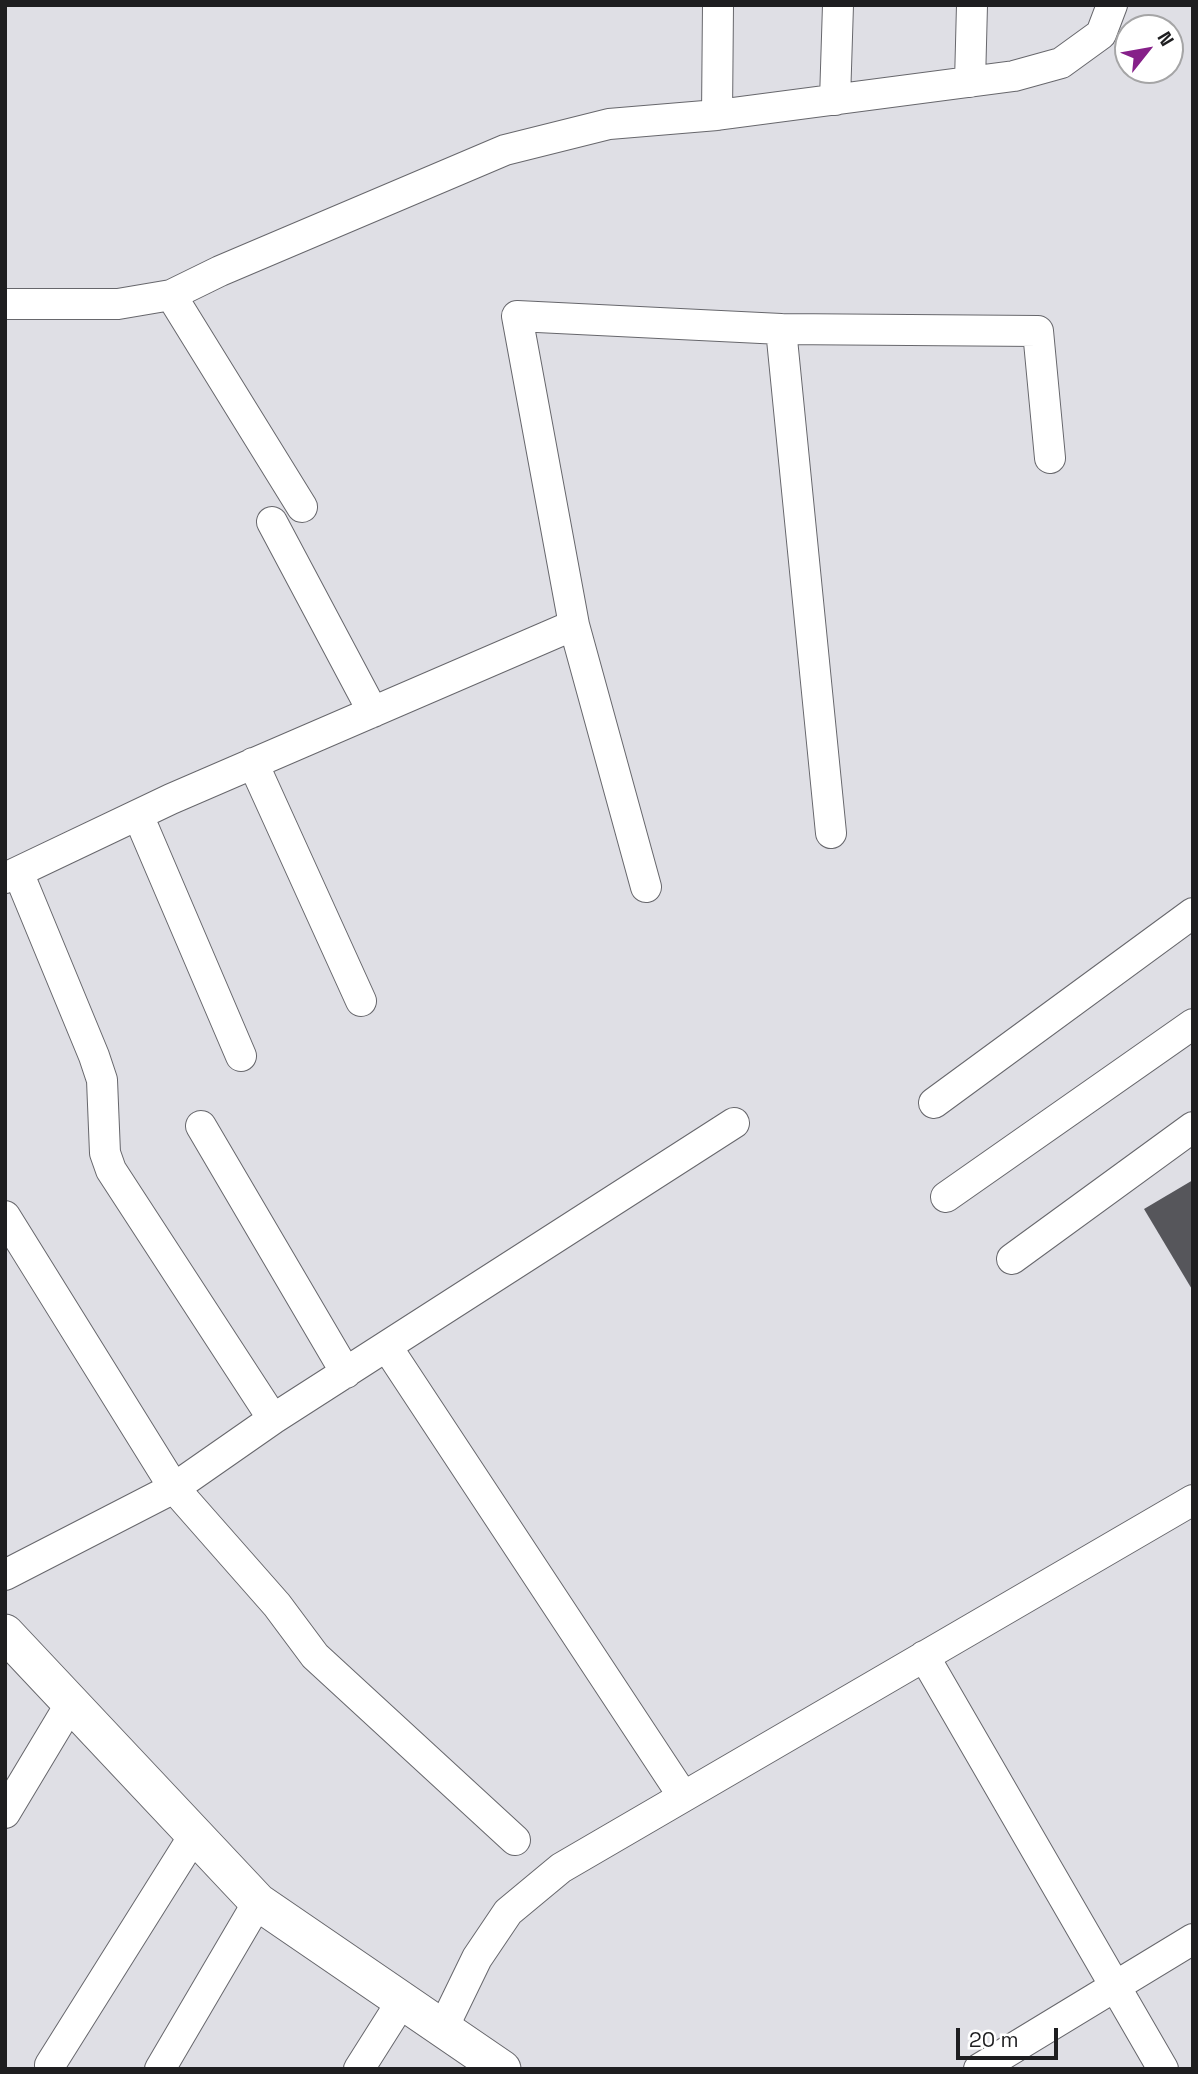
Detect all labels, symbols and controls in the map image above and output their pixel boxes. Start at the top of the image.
north arrow [1114,14,1184,84]
text: N [1152,27,1180,51]
scale bar [960,2014,1062,2058]
text: 20 m [969,2026,1019,2053]

